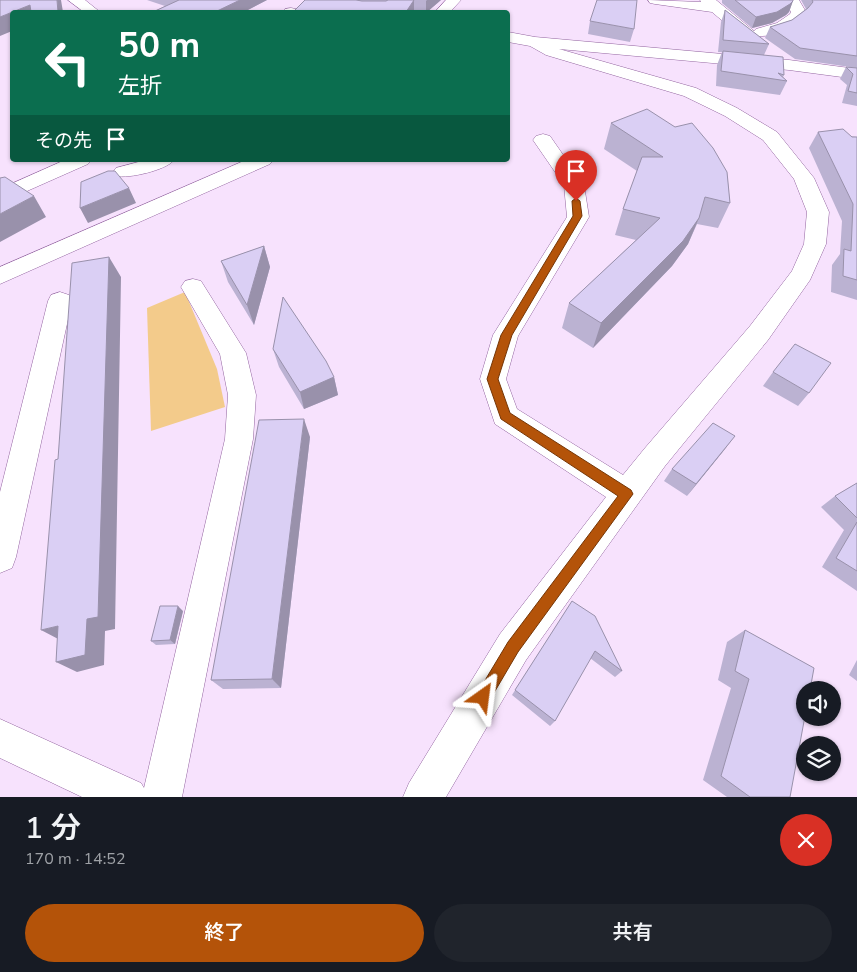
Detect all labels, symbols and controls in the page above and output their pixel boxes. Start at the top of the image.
text: 50 m [118,22,200,69]
icon: left [35,30,100,95]
text: 左折 [118,71,162,101]
icon: arrive [102,125,130,153]
text: その先 [35,128,92,154]
pin [555,150,597,201]
icon: arrive [562,157,590,185]
position arrow [456,670,508,722]
map controls [796,681,841,781]
button: sound [796,681,841,726]
button: layers [796,736,841,781]
text: 1 分 [25,808,81,849]
button: close [780,814,832,866]
text: 170 m · 14:52 [25,848,126,870]
button: 終了 [25,904,424,962]
button: 共有 [434,904,832,962]

